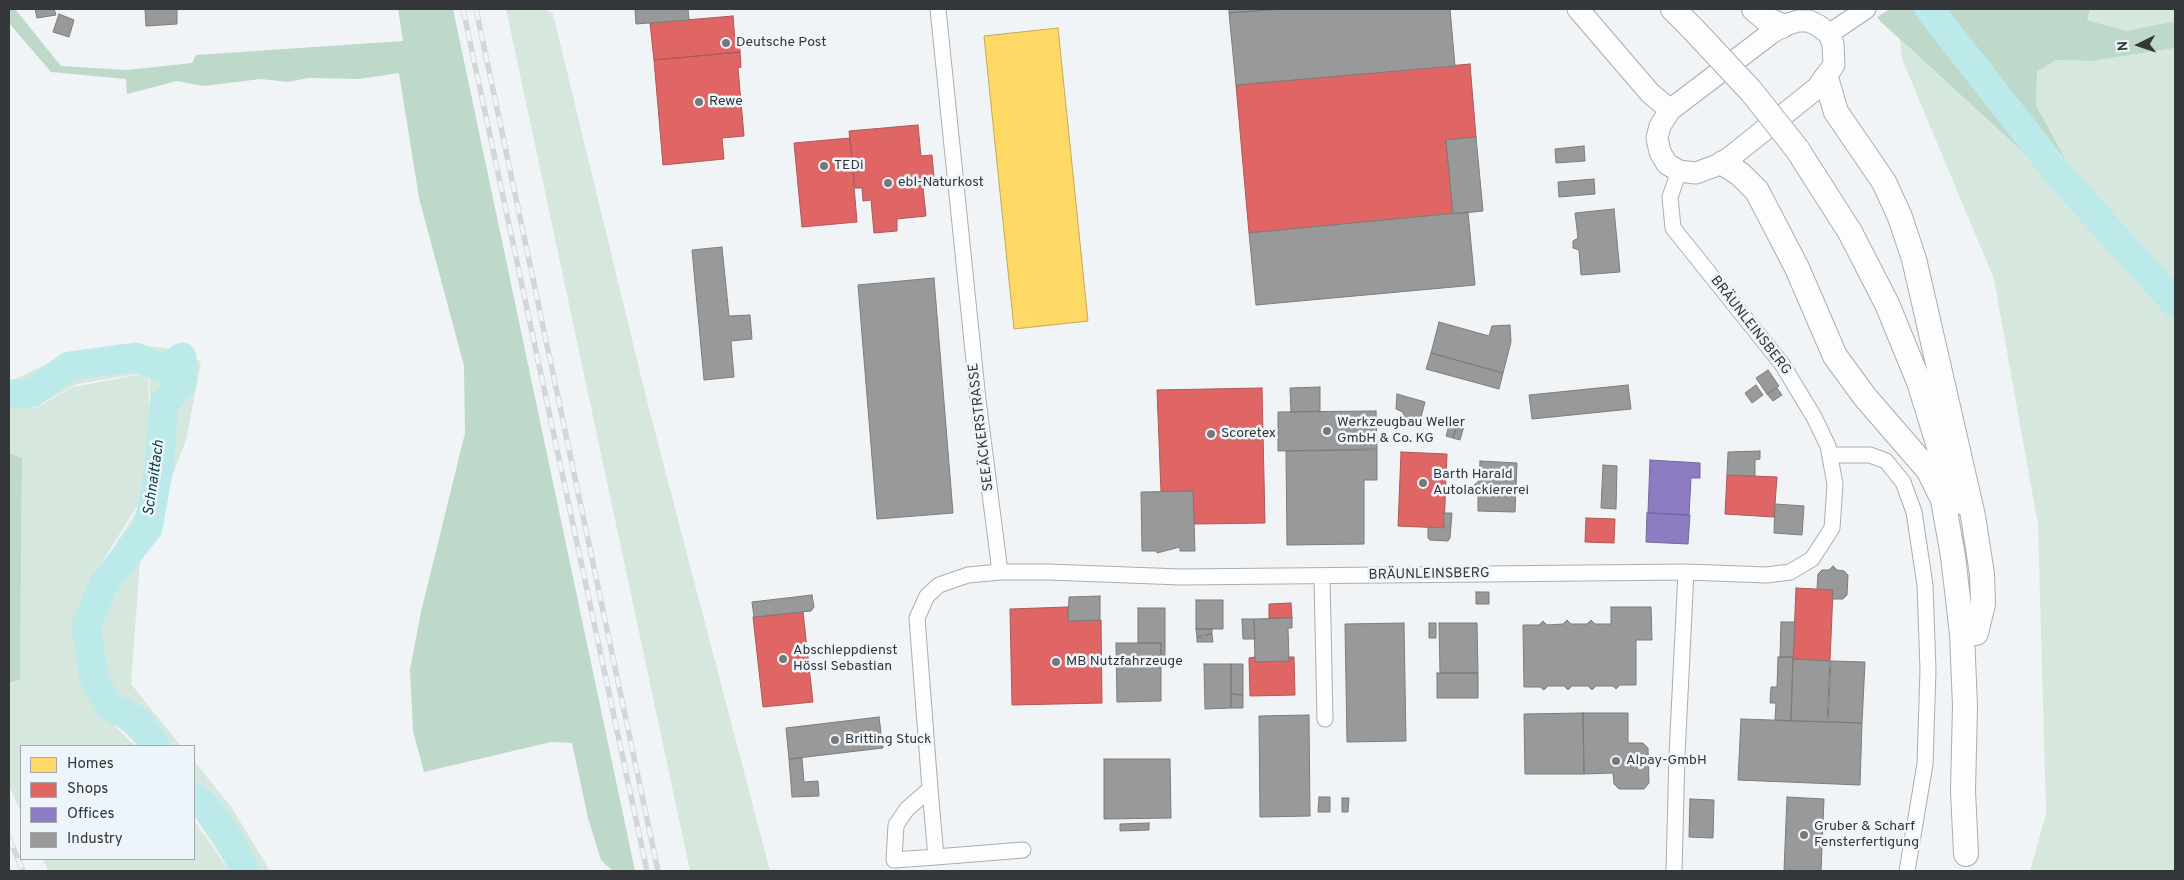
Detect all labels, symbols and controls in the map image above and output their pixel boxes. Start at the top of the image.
north arrow [2114,20,2164,70]
place label: Deutsche Post [736,35,827,51]
marker: Deutsche Post [720,37,732,49]
text: N [2115,40,2132,52]
place label: Rewe [709,94,743,110]
marker: Rewe [693,96,705,108]
place label: TEDi [834,158,864,174]
marker: TEDi [818,160,830,172]
place label: ebl-Naturkost [898,175,984,191]
marker: ebl-Naturkost [882,177,894,189]
street label: BRÄUNLEINSBERG [1706,273,1794,379]
street label: SEEÄCKERSTRASSE [966,362,998,492]
place label: Werkzeugbau Weller GmbH & Co. KG [1337,415,1465,448]
marker: Werkzeugbau Weller GmbH & Co. KG [1321,425,1333,437]
place label: Scoretex [1221,426,1276,442]
marker: Scoretex [1205,428,1217,440]
water label: Schnaittach [141,439,169,517]
place label: Barth Harald Autolackiererei [1433,467,1529,500]
marker: Barth Harald Autolackiererei [1417,477,1429,489]
street label: BRÄUNLEINSBERG [1368,566,1490,584]
place label: Abschleppdienst Hössl Sebastian [793,643,898,676]
marker: Abschleppdienst Hössl Sebastian [777,653,789,665]
place label: MB Nutzfahrzeuge [1066,654,1183,670]
marker: MB Nutzfahrzeuge [1050,656,1062,668]
place label: Britting Stuck [845,732,931,748]
marker: Britting Stuck [829,734,841,746]
legend [20,745,195,860]
place label: Alpay-GmbH [1626,753,1707,769]
text: Homes [67,755,114,774]
marker: Alpay-GmbH [1610,755,1622,767]
text: Shops [67,780,108,799]
text: Offices [67,805,114,824]
place label: Gruber & Scharf Fensterfertigung [1814,819,1919,852]
marker: Gruber & Scharf Fensterfertigung [1798,829,1810,841]
text: Industry [67,830,123,849]

